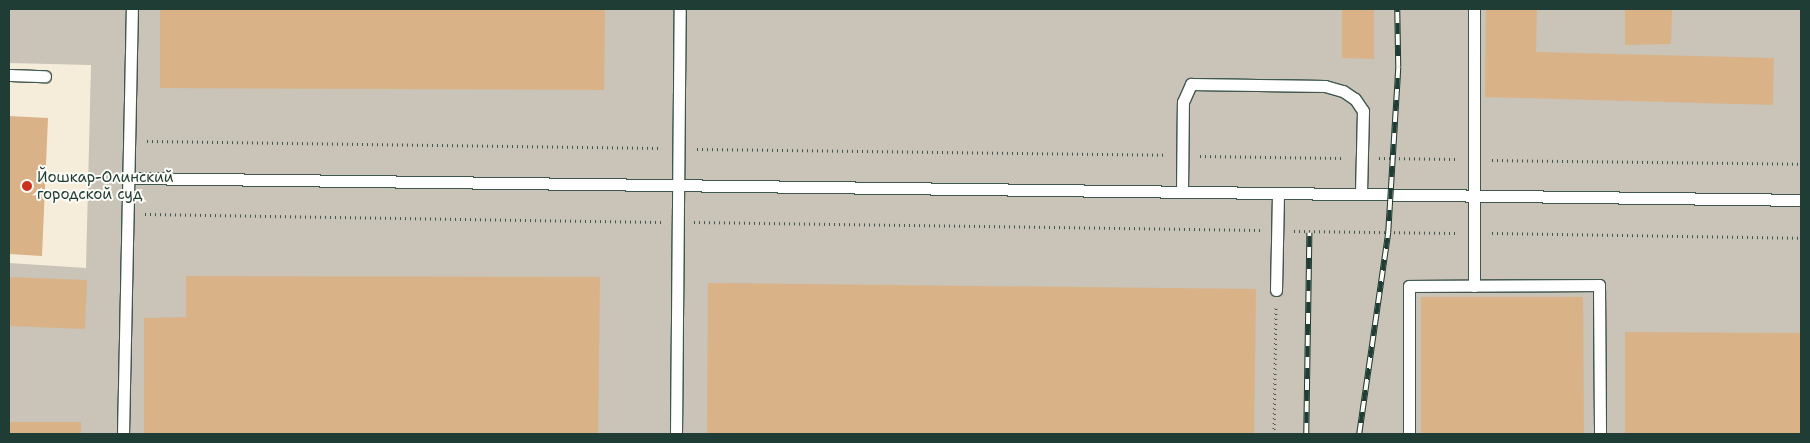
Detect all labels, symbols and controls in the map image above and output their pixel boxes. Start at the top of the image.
place label: Йошкар-Олинский городской суд [37,168,174,203]
marker: Йошкар-Олинский городской суд [21,180,33,192]

